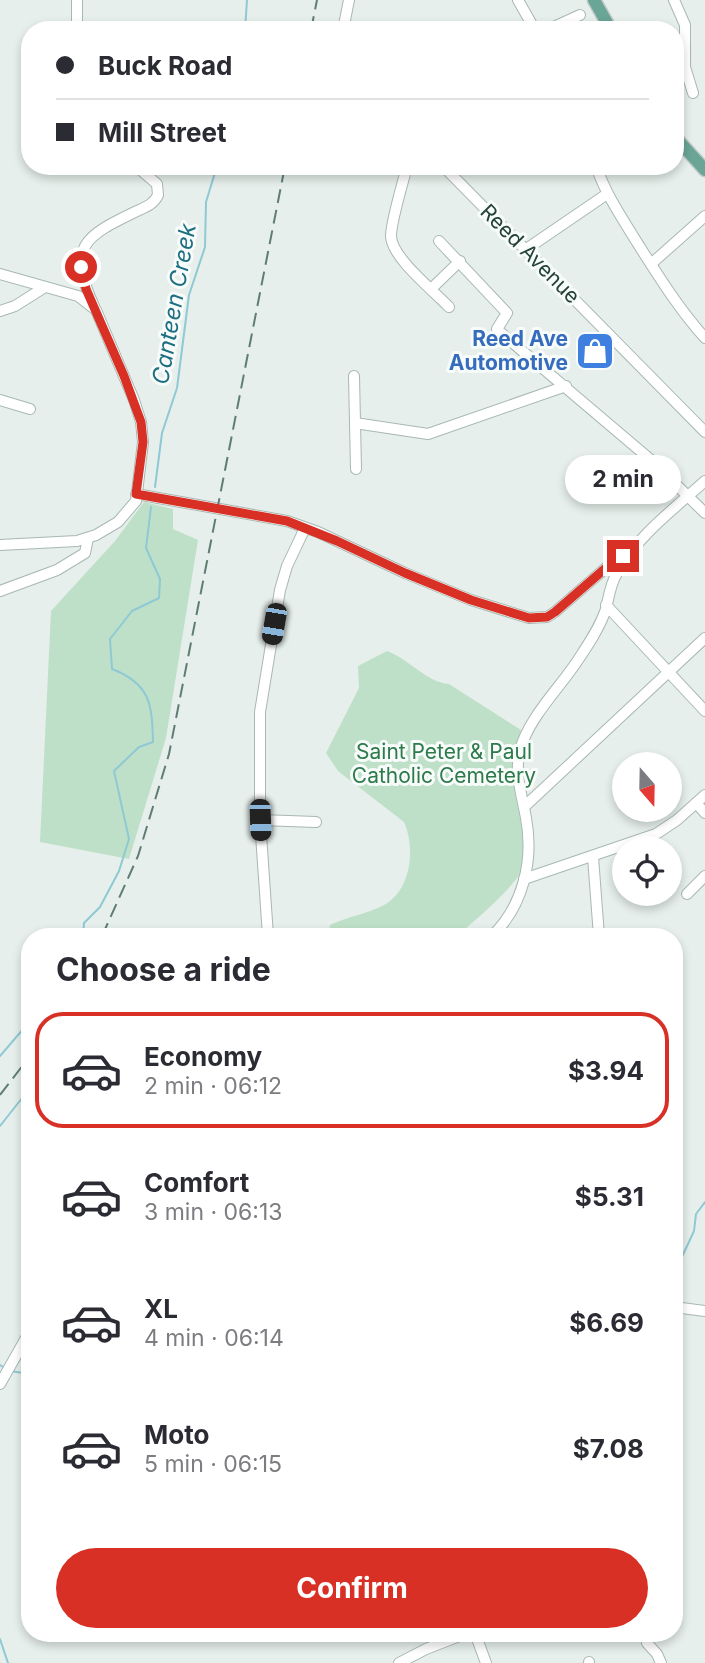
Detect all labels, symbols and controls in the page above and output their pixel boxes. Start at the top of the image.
text: Buck Road [98,50,232,81]
text: Mill Street [98,117,227,148]
street label: Reed Avenue [475,199,585,309]
water label: Canteen Creek [146,221,202,386]
route start [65,251,97,283]
place label: Reed Ave Automotive [449,326,568,375]
shop icon: Reed Ave Automotive [574,330,616,372]
callout: 2 min [565,454,681,504]
text: 2 min [592,465,654,493]
route end [607,540,639,572]
car [261,601,288,647]
park label: Saint Peter & Paul Catholic Cemetery [352,739,536,788]
north arrow [612,752,682,822]
map controls [612,752,682,906]
car [249,799,272,841]
button: locate [612,836,682,906]
text: Choose a ride [56,950,271,989]
icon: car [60,1039,123,1102]
text: Economy [144,1041,262,1072]
text: $3.94 [568,1055,644,1086]
text: 2 min · 06:12 [144,1072,282,1100]
icon: car [60,1165,123,1228]
text: Comfort [144,1167,249,1198]
text: $5.31 [575,1181,644,1212]
text: 3 min · 06:13 [144,1198,283,1226]
icon: car [60,1291,123,1354]
text: XL [144,1293,178,1324]
text: $6.69 [569,1307,644,1338]
text: 4 min · 06:14 [144,1324,284,1352]
icon: car [60,1417,123,1480]
text: Moto [144,1419,209,1450]
text: $7.08 [573,1433,644,1464]
text: 5 min · 06:15 [144,1450,282,1478]
button: Confirm [56,1548,648,1628]

